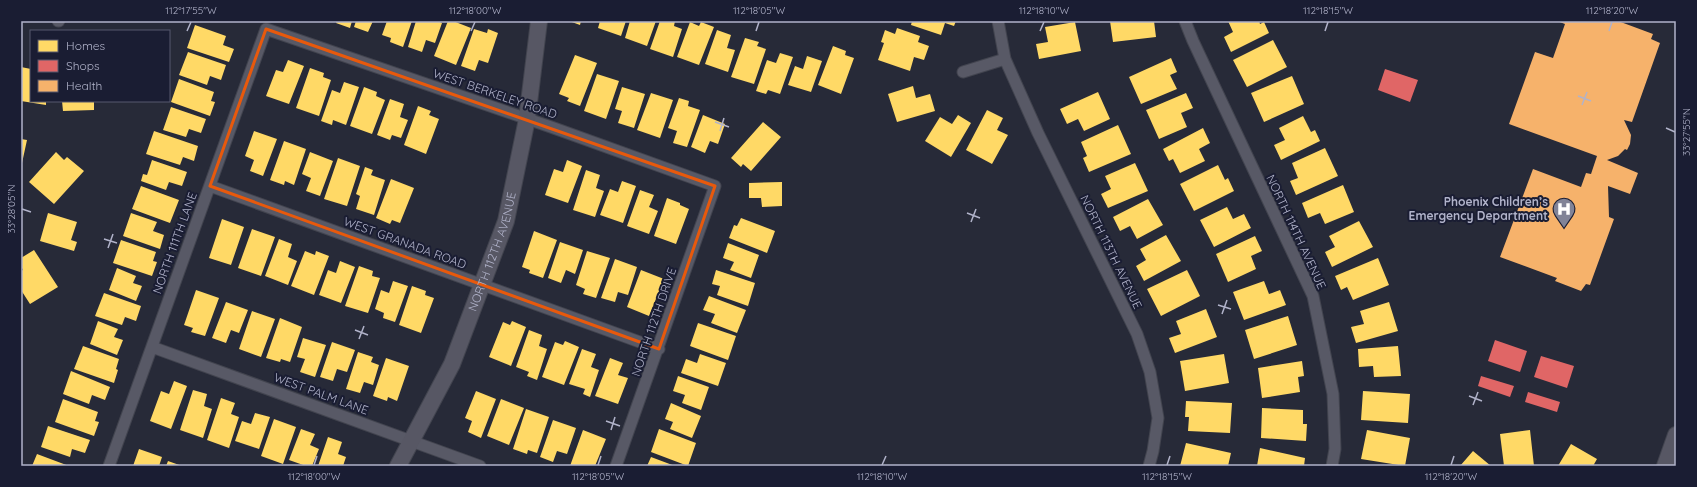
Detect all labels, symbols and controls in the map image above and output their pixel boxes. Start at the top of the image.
text: 112°17'55"W [165,4,217,17]
text: 112°18'00"W [449,4,502,17]
text: 112°18'05"W [733,4,785,17]
text: 112°18'10"W [1019,4,1070,17]
text: 112°18'15"W [1303,4,1353,17]
text: 112°18'20"W [1586,4,1638,17]
legend [30,30,170,102]
text: Homes [66,38,106,53]
text: Shops [66,58,100,73]
street label: WEST BERKELEY ROAD [431,65,559,122]
text: Health [66,78,102,93]
text: 33°27'55"N [1680,108,1693,156]
street label: NORTH 114TH AVENUE [1263,172,1330,292]
text: 33°28'05"N [5,184,18,234]
street label: NORTH 111TH LANE [149,190,200,296]
street label: NORTH 112TH AVENUE [465,190,519,313]
street label: NORTH 113TH AVENUE [1077,192,1146,311]
place label: Phoenix Children’s Emergency Department [1409,194,1548,223]
hospital icon: Phoenix Children’s Emergency Department [1551,196,1577,229]
street label: WEST GRANADA ROAD [342,213,469,272]
street label: NORTH 112TH DRIVE [628,265,679,378]
street label: WEST PALM LANE [272,369,371,418]
text: 112°18'00"W [288,470,341,483]
text: 112°18'05"W [572,470,624,483]
text: 112°18'10"W [857,470,908,483]
text: 112°18'15"W [1142,470,1192,483]
text: 112°18'20"W [1425,470,1477,483]

